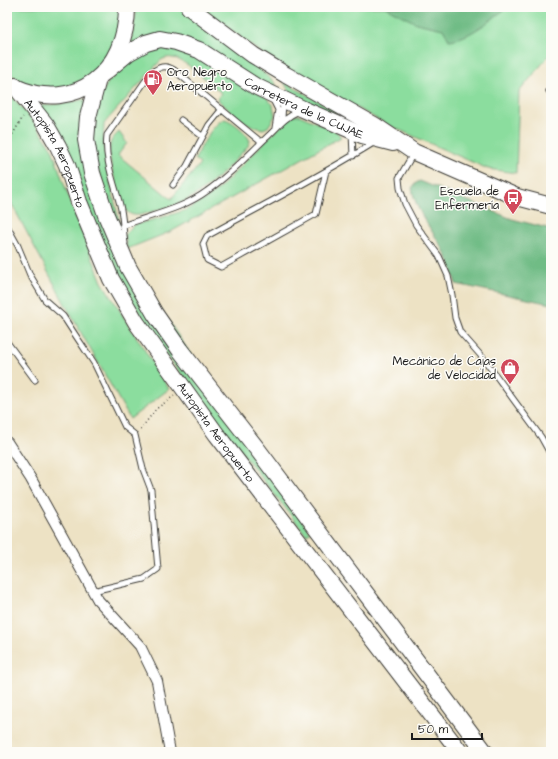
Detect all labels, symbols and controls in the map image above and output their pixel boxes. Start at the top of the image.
place label: Oro Negro Aeropuerto [167,64,232,95]
fuel station icon: Oro Negro Aeropuerto [142,68,164,96]
street label: Carretera de la CUJAE [241,73,366,144]
street label: Autopista Aeropuerto [20,96,89,211]
place label: Escuela de Enfermería [435,183,500,214]
bus stop icon: Escuela de Enfermería [502,187,524,215]
place label: Mecánico de Cajas de Velocidad [393,353,496,384]
shop icon: Mecánico de Cajas de Velocidad [499,357,521,385]
street label: Autopista Aeropuerto [173,379,258,486]
scale bar [412,715,482,741]
text: 50 m [418,721,449,738]

